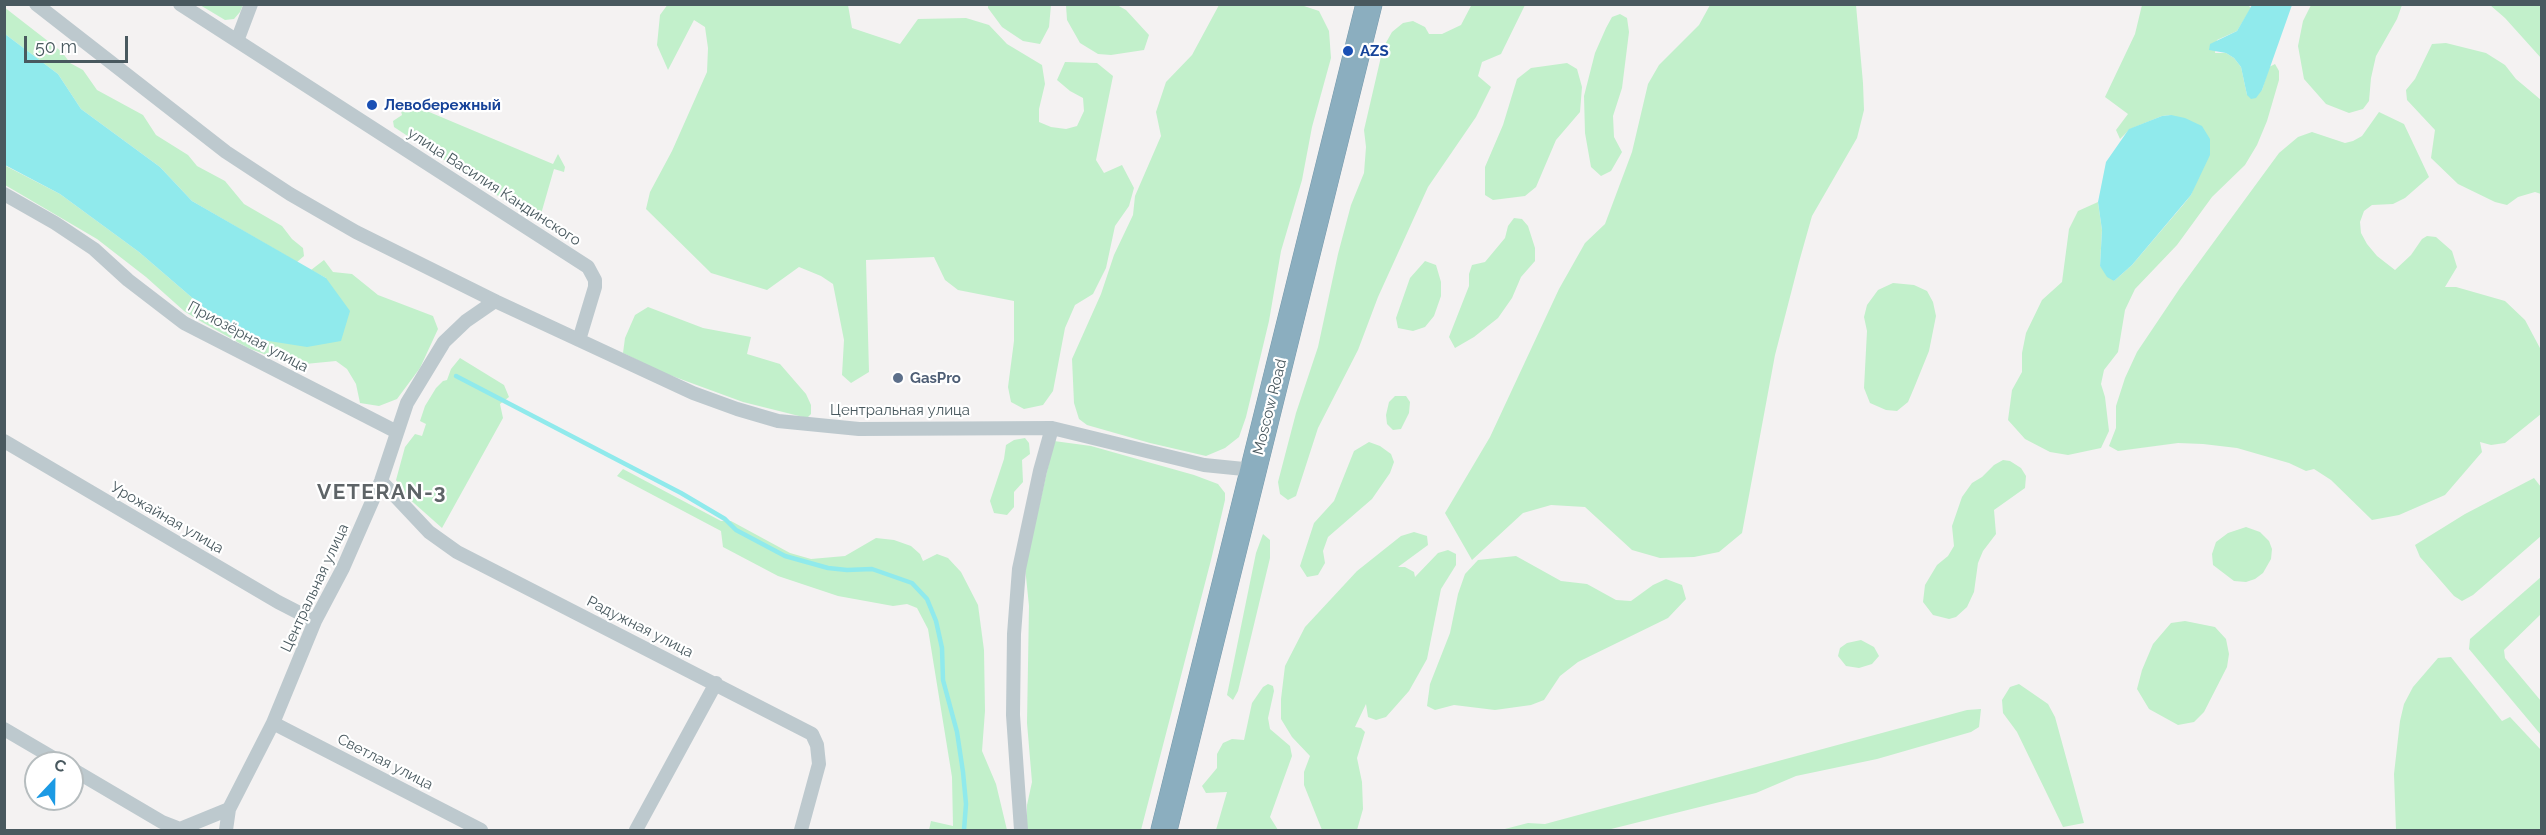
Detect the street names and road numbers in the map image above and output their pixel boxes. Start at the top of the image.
street label: улица Василия Кандинского [404,124,584,250]
street label: Приозёрная улица [185,298,311,376]
street label: Moscow Road [1249,357,1291,457]
street label: Центральная улица [830,401,970,419]
street label: Урожайная улица [107,478,227,558]
street label: Центральная улица [277,521,353,655]
street label: Радужная улица [584,592,696,662]
street label: Светлая улица [334,730,436,794]

